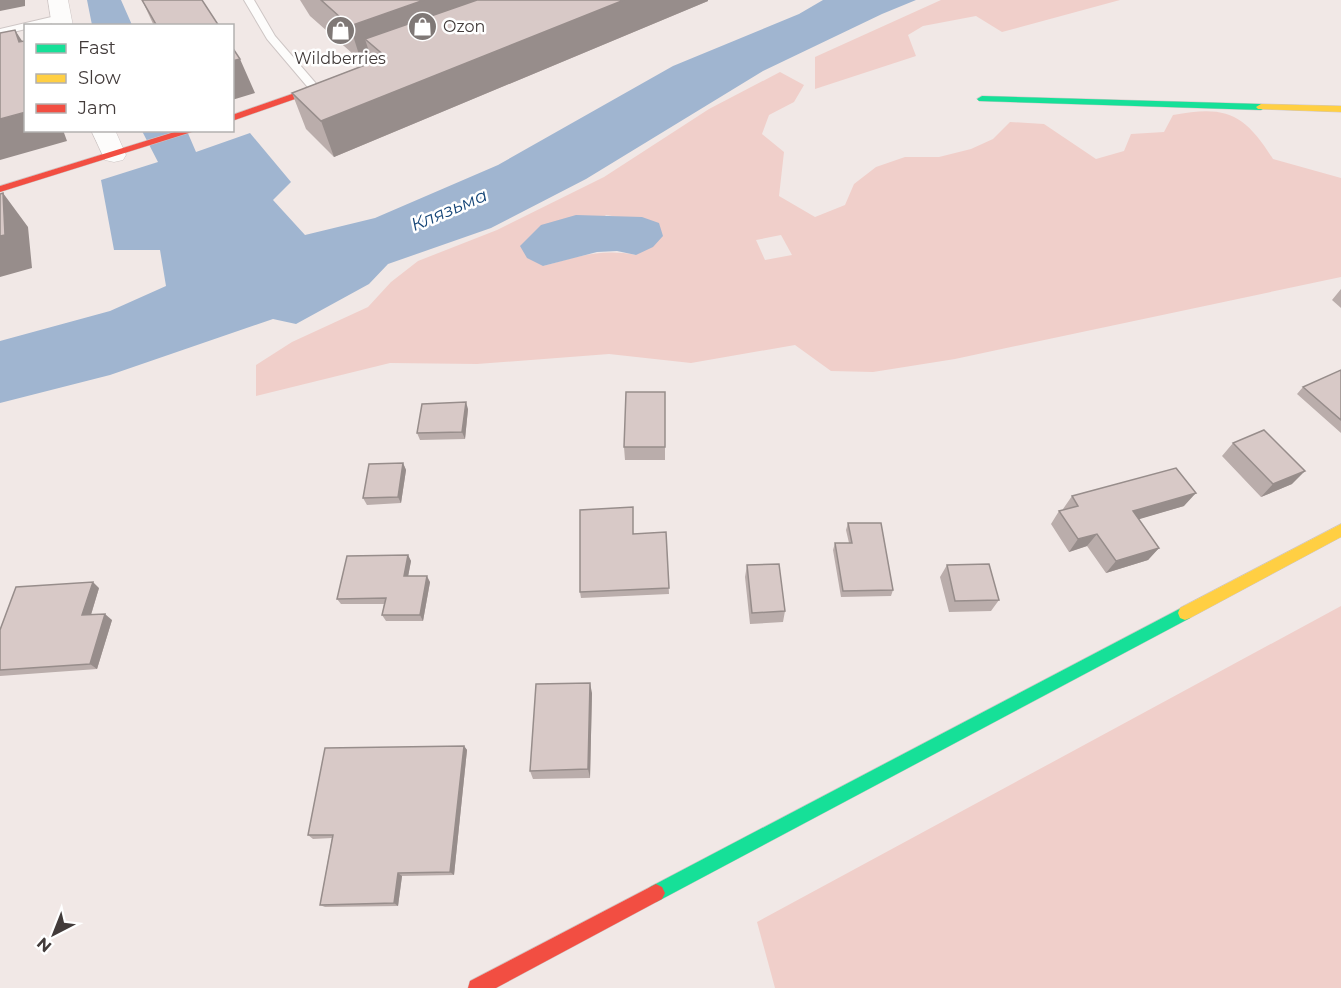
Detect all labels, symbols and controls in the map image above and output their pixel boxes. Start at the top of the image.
shop icon: Ozon [406,10,438,42]
shop icon: Wildberries [324,14,356,46]
place label: Ozon [443,17,485,36]
legend [24,24,234,132]
text: Fast [78,37,116,59]
place label: Wildberries [294,49,386,68]
text: Slow [78,67,121,89]
text: Jam [77,97,117,119]
water label: Клязьма [407,184,491,236]
north arrow [24,904,84,964]
text: N [33,933,55,956]

